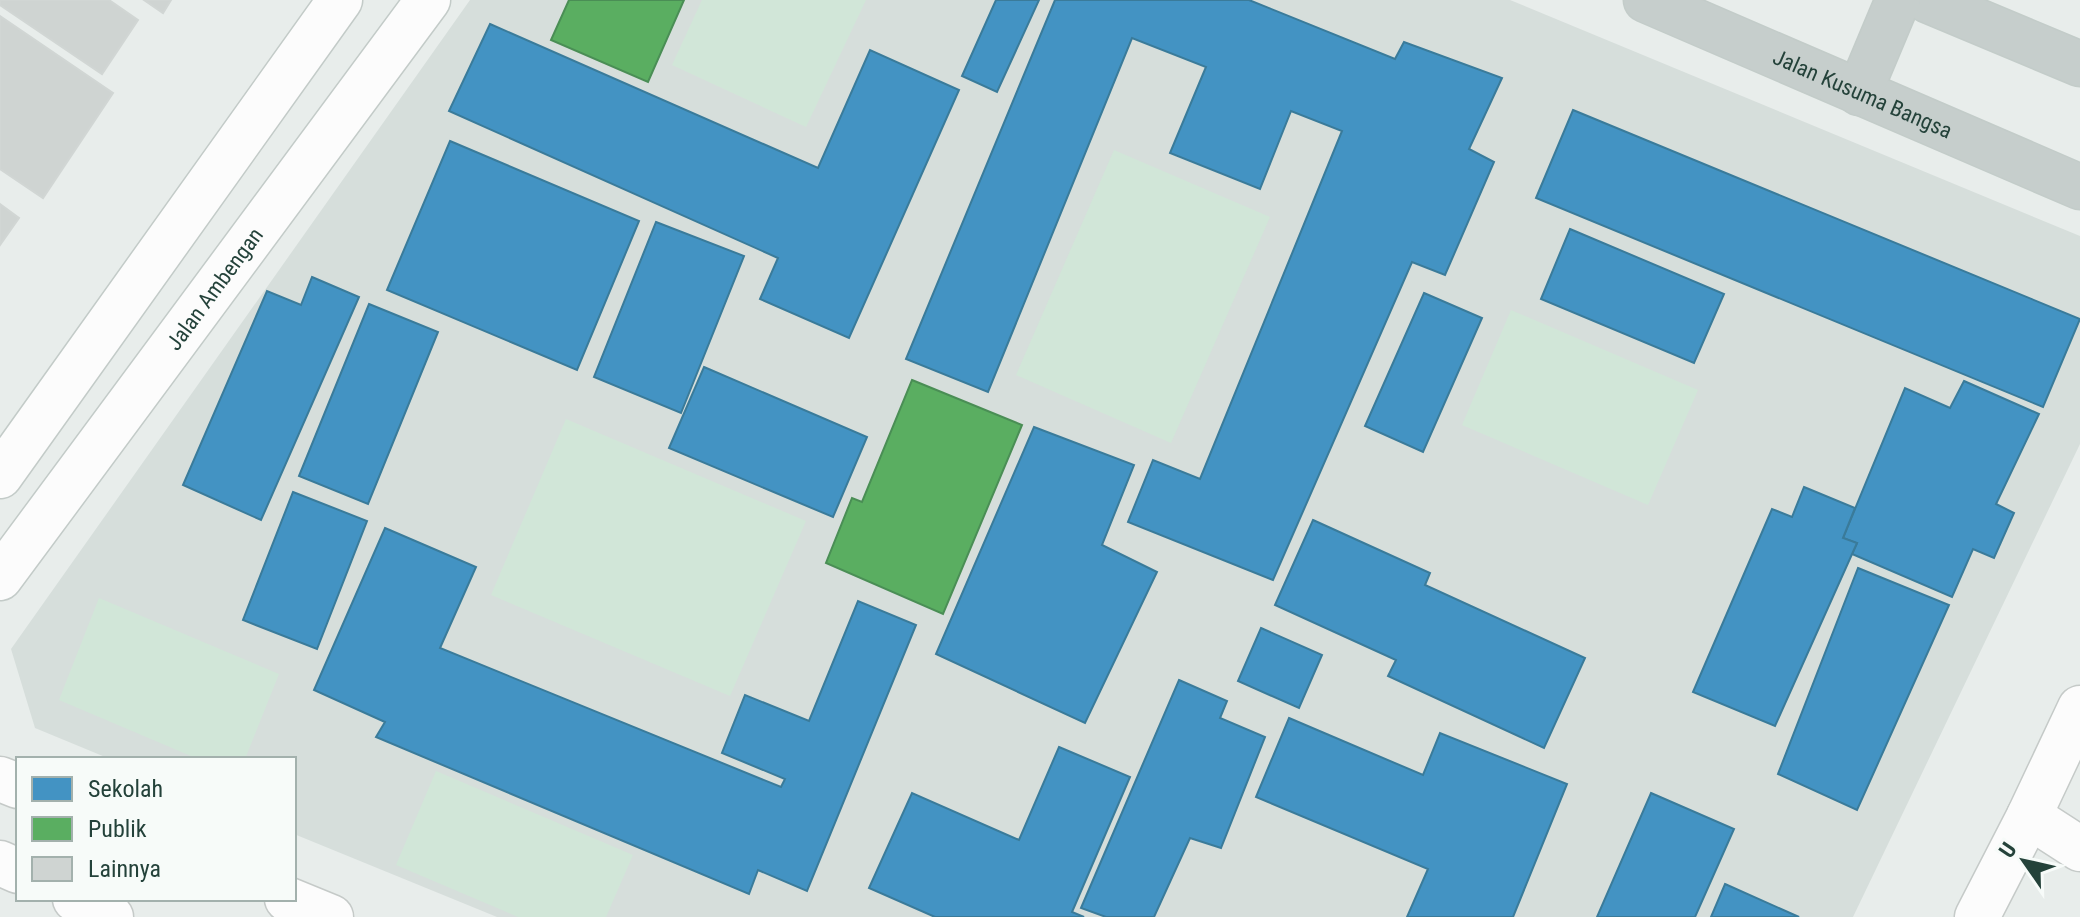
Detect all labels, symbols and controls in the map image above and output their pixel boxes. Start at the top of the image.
street label: Jalan Kusuma Bangsa [1769,44,1956,143]
street label: Jalan Ambengan [161,223,268,355]
legend [16,757,296,901]
text: Sekolah [88,775,163,803]
text: Publik [88,815,147,843]
north arrow [1984,821,2064,901]
text: U [1994,838,2022,862]
text: Lainnya [88,855,161,883]

